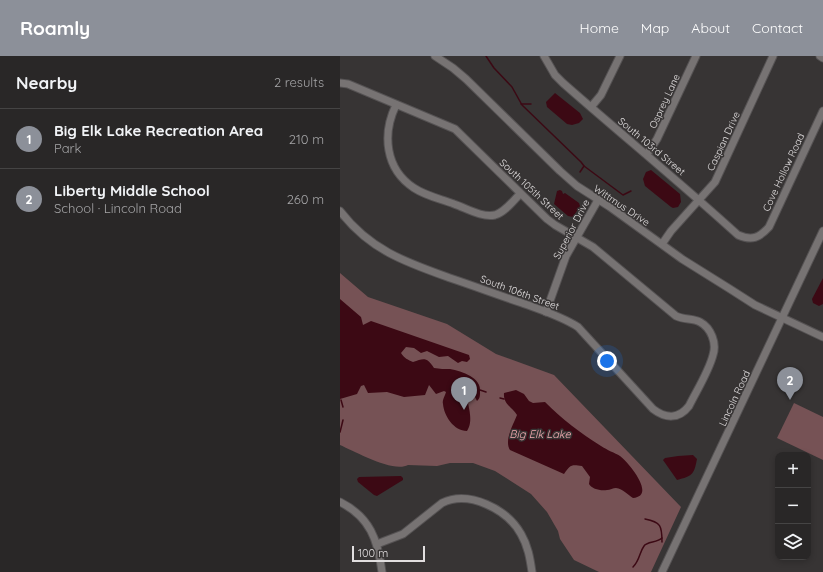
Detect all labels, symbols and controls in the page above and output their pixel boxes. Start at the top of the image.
text: Roamly [20,16,90,40]
text: Home [580,19,619,37]
text: Map [641,19,669,37]
text: About [691,19,730,37]
text: Contact [752,19,803,37]
street label: Osprey Lane [646,71,683,131]
text: Nearby [16,72,77,93]
text: 2 results [274,74,324,90]
street label: Caspian Drive [704,109,743,173]
street label: South 103rd Street [615,114,688,179]
text: Big Elk Lake Recreation Area [54,121,263,140]
text: 1 [26,131,32,147]
text: 210 m [289,131,324,147]
street label: Cove Hollow Road [760,131,807,213]
text: Park [54,140,82,156]
street label: South 105th Street [497,156,567,223]
text: Liberty Middle School [54,181,210,200]
street label: Wittmus Drive [591,182,653,229]
text: 2 [25,191,33,207]
text: 260 m [287,191,324,207]
street label: Superior Drive [550,197,593,261]
text: School · Lincoln Road [54,200,182,216]
street label: South 106th Street [478,272,562,313]
your location [597,351,617,371]
pin: 2 [777,367,803,400]
street label: Lincoln Road [716,368,753,428]
pin: 1 [451,377,477,410]
water label: Big Elk Lake [509,427,571,441]
map controls [775,452,811,560]
button: + [775,452,811,488]
button: − [775,488,811,524]
button: layers [775,524,811,560]
scale bar [352,544,425,563]
text: 100 m [358,546,388,560]

